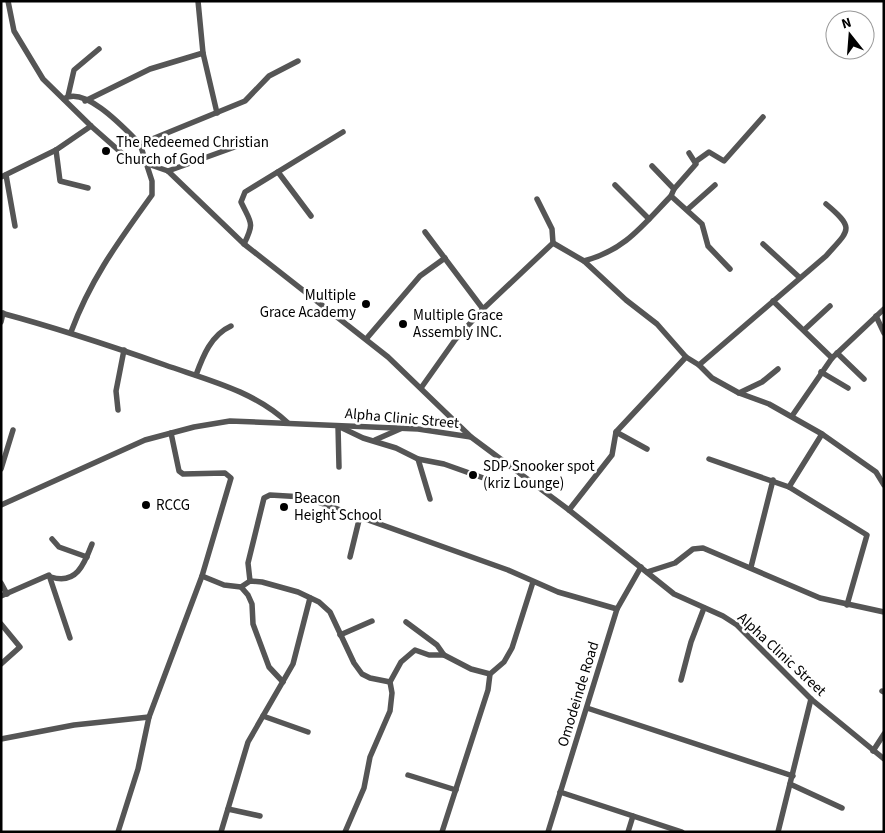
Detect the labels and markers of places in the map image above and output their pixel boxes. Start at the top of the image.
place label: The Redeemed Christian Church of God [116,132,269,170]
marker: The Redeemed Christian Church of God [100,145,112,157]
place label: Multiple Grace Academy [260,285,356,323]
marker: Multiple Grace Academy [360,298,372,310]
place label: Multiple Grace Assembly INC. [413,305,503,343]
marker: Multiple Grace Assembly INC. [397,318,409,330]
place label: SDP Snooker spot (kriz Lounge) [483,456,595,494]
marker: SDP Snooker spot (kriz Lounge) [467,469,479,481]
place label: Beacon Height School [294,488,382,526]
place label: RCCG [156,495,190,516]
marker: RCCG [140,499,152,511]
marker: Beacon Height School [278,501,290,513]

